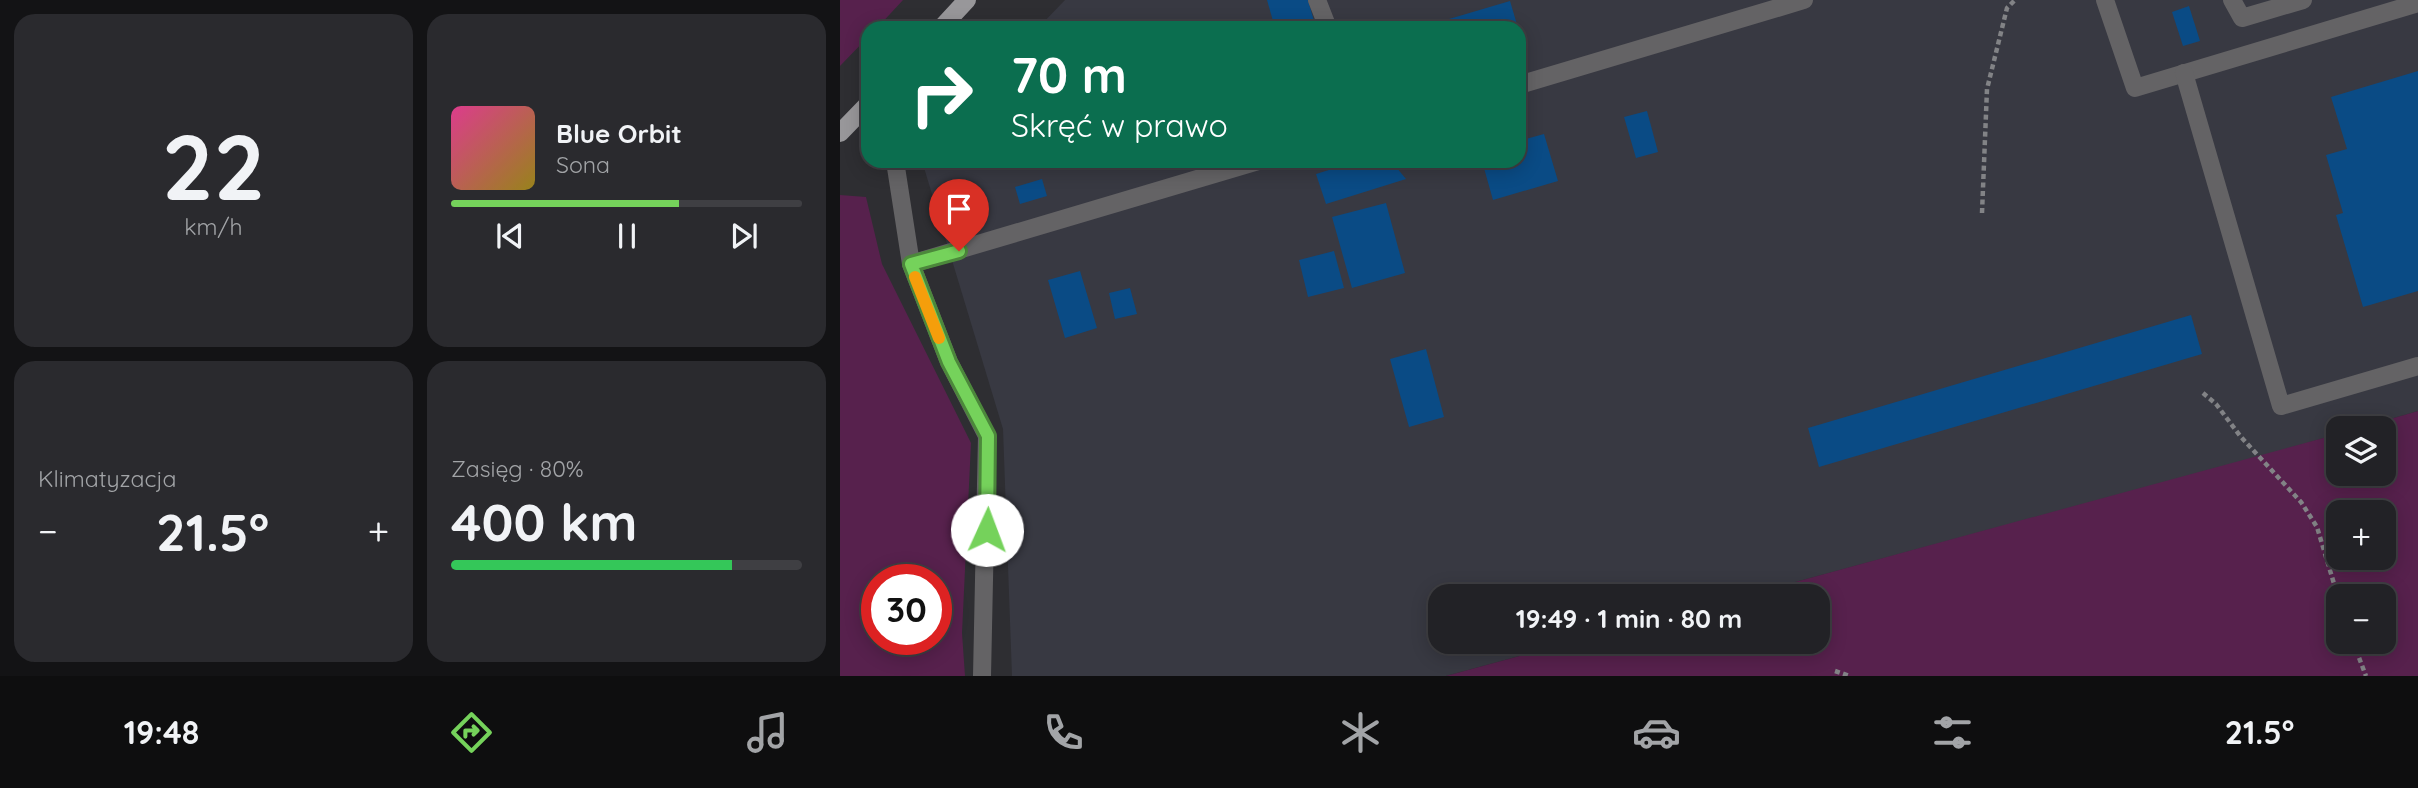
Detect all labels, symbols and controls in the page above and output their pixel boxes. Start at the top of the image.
text: 70 m [1011,44,1127,105]
icon: right [896,49,987,140]
text: Skręć w prawo [1011,105,1228,145]
text: 22 [162,109,265,223]
text: Blue Orbit [556,117,682,150]
text: Sona [556,150,610,179]
pin [929,179,989,251]
icon: arrive [940,190,978,228]
text: km/h [184,212,243,241]
icon: previous [491,217,529,255]
icon: pause [608,217,646,255]
icon: next [725,217,763,255]
map controls [2326,416,2396,654]
button: layers [2326,416,2396,486]
text: Zasięg · 80% [451,454,584,483]
text: Klimatyzacja [38,464,177,493]
text: 400 km [451,489,638,554]
position arrow [950,493,1024,567]
text: 21.5° [156,499,269,564]
button: + [2326,500,2396,570]
text: − [38,507,58,555]
text: + [368,507,389,555]
speed limit sign: 30 [861,564,952,655]
button: − [2326,584,2396,654]
text: 19:49 · 1 min · 80 m [1516,602,1742,635]
icon: directions [447,708,496,757]
icon: music [743,708,792,757]
icon: phone [1039,708,1088,757]
icon: climate [1336,708,1385,757]
icon: car [1632,708,1681,757]
icon: filters [1928,708,1977,757]
text: 19:48 [124,712,199,752]
text: 21.5° [2225,712,2294,752]

